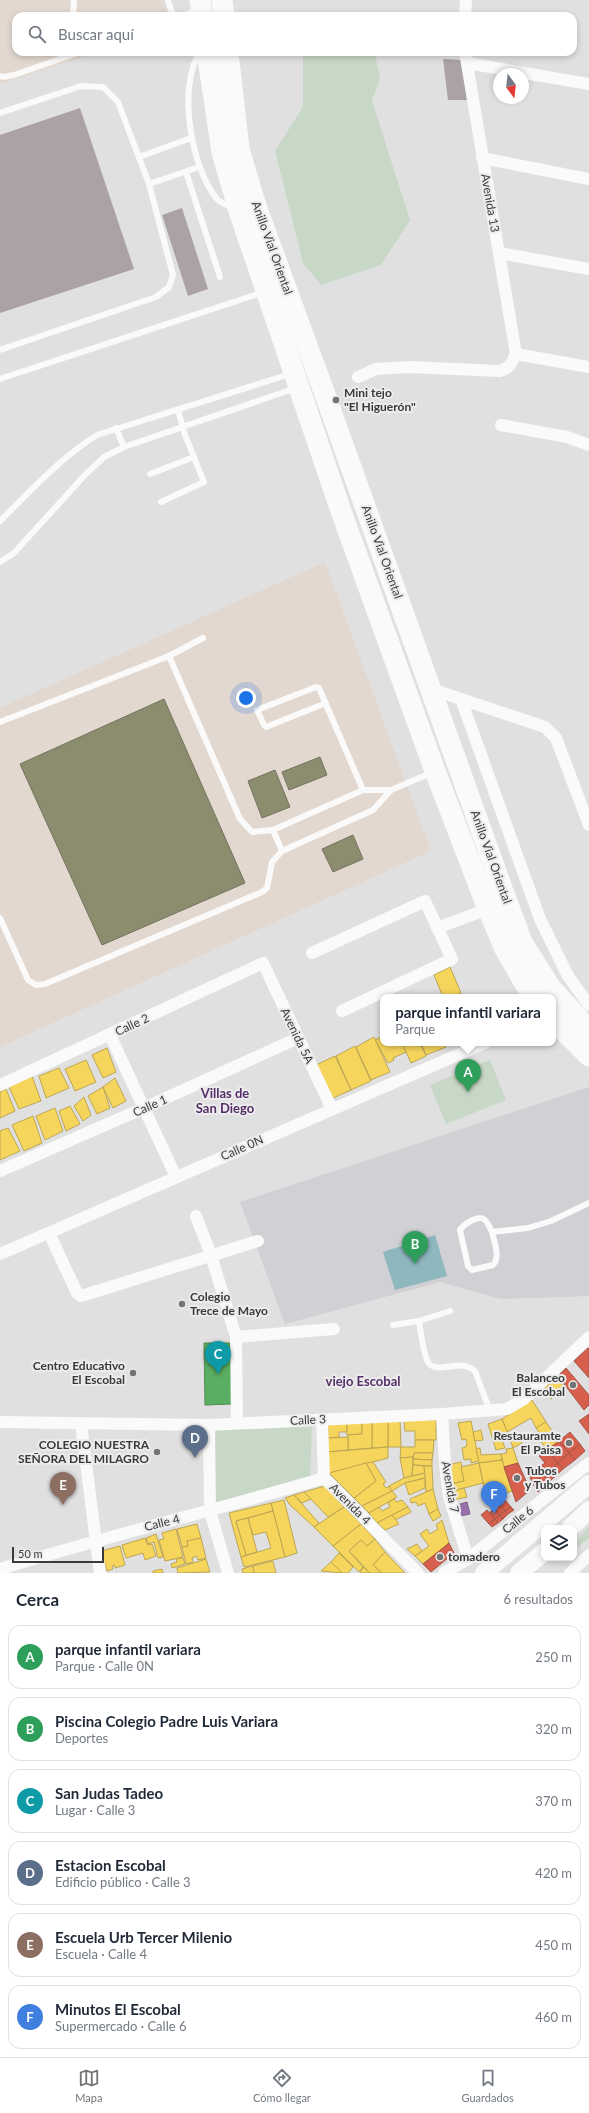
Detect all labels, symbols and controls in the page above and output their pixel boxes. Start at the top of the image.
search box [12,12,577,56]
icon: search [26,23,48,45]
text: Buscar aquí [58,25,134,43]
north arrow [493,68,529,104]
street label: Avenida 13 [478,172,503,233]
street label: Anillo Vial Oriental [249,199,296,297]
place label: Mini tejo "El Higuerón" [344,385,416,414]
marker: Mini tejo "El Higuerón" [331,395,341,405]
street label: Anillo Vial Oriental [359,503,406,601]
your location [236,688,256,708]
street label: Anillo Vial Oriental [468,808,515,906]
popup [380,994,556,1046]
text: parque infantil variara [395,1003,541,1021]
street label: Avenida 5A [277,1005,318,1067]
street label: Calle 2 [112,1010,151,1039]
text: Parque [395,1021,435,1037]
pin: A [455,1059,481,1092]
district label: Villas de San Diego [196,1085,255,1116]
street label: Calle 1 [130,1091,169,1120]
street label: Calle 0N [218,1132,265,1164]
pin: B [402,1231,428,1264]
place label: Colegio Trece de Mayo [190,1289,268,1318]
marker: Colegio Trece de Mayo [177,1299,187,1309]
pin: C [205,1341,231,1374]
place label: Centro Educativo El Escobal [33,1358,125,1387]
marker: Centro Educativo El Escobal [128,1368,138,1378]
place label: Balanceo El Escobal [512,1370,565,1399]
district label: viejo Escobal [326,1373,400,1389]
marker: Balanceo El Escobal [568,1380,578,1390]
street label: Calle 3 [290,1411,326,1428]
pin: D [182,1425,208,1458]
place label: Restauramte El Paisa [493,1428,562,1457]
place label: COLEGIO NUESTRA SEÑORA DEL MILAGRO [18,1437,150,1466]
marker: Restauramte El Paisa [564,1438,574,1448]
marker: COLEGIO NUESTRA SEÑORA DEL MILAGRO [152,1447,162,1457]
street label: Avenida 7 [439,1460,462,1514]
place label: Tubos y Tubos [525,1463,565,1492]
pin: E [50,1472,76,1505]
marker: Tubos y Tubos [512,1473,522,1483]
street label: Avenida 4 [327,1480,374,1527]
pin: F [481,1481,507,1514]
street label: Calle 6 [499,1502,536,1537]
street label: Calle 4 [143,1511,181,1534]
map controls [541,1525,577,1561]
button: layers [541,1525,577,1561]
scale bar [12,1545,104,1564]
text: 50 m [18,1547,43,1560]
place label: tomadero [448,1549,500,1564]
marker: tomadero [435,1552,445,1562]
text: Cerca [16,1589,59,1610]
text: 6 resultados [503,1591,573,1607]
text: parque infantil variara [55,1640,201,1658]
text: A [25,1649,35,1665]
text: 250 m [535,1649,572,1665]
text: Parque · Calle 0N [55,1658,154,1674]
text: Piscina Colegio Padre Luis Variara [55,1712,278,1730]
text: B [26,1721,34,1737]
text: 320 m [535,1721,572,1737]
text: Deportes [55,1730,108,1746]
text: San Judas Tadeo [55,1784,163,1802]
text: C [26,1793,34,1809]
text: 370 m [535,1793,572,1809]
text: Lugar · Calle 3 [55,1802,135,1818]
text: Estacion Escobal [55,1856,166,1874]
text: D [25,1865,35,1881]
text: 420 m [535,1865,572,1881]
text: Edificio público · Calle 3 [55,1874,191,1890]
text: Escuela Urb Tercer Milenio [55,1928,232,1946]
text: E [26,1937,34,1953]
text: 450 m [535,1937,572,1953]
text: Escuela · Calle 4 [55,1946,147,1962]
text: Minutos El Escobal [55,2000,181,2018]
text: F [26,2009,34,2025]
text: 460 m [535,2009,572,2025]
text: Supermercado · Calle 6 [55,2018,186,2034]
tab: Mapa [75,2067,102,2104]
tab: Cómo llegar [253,2067,311,2104]
tab: Guardados [462,2067,514,2104]

